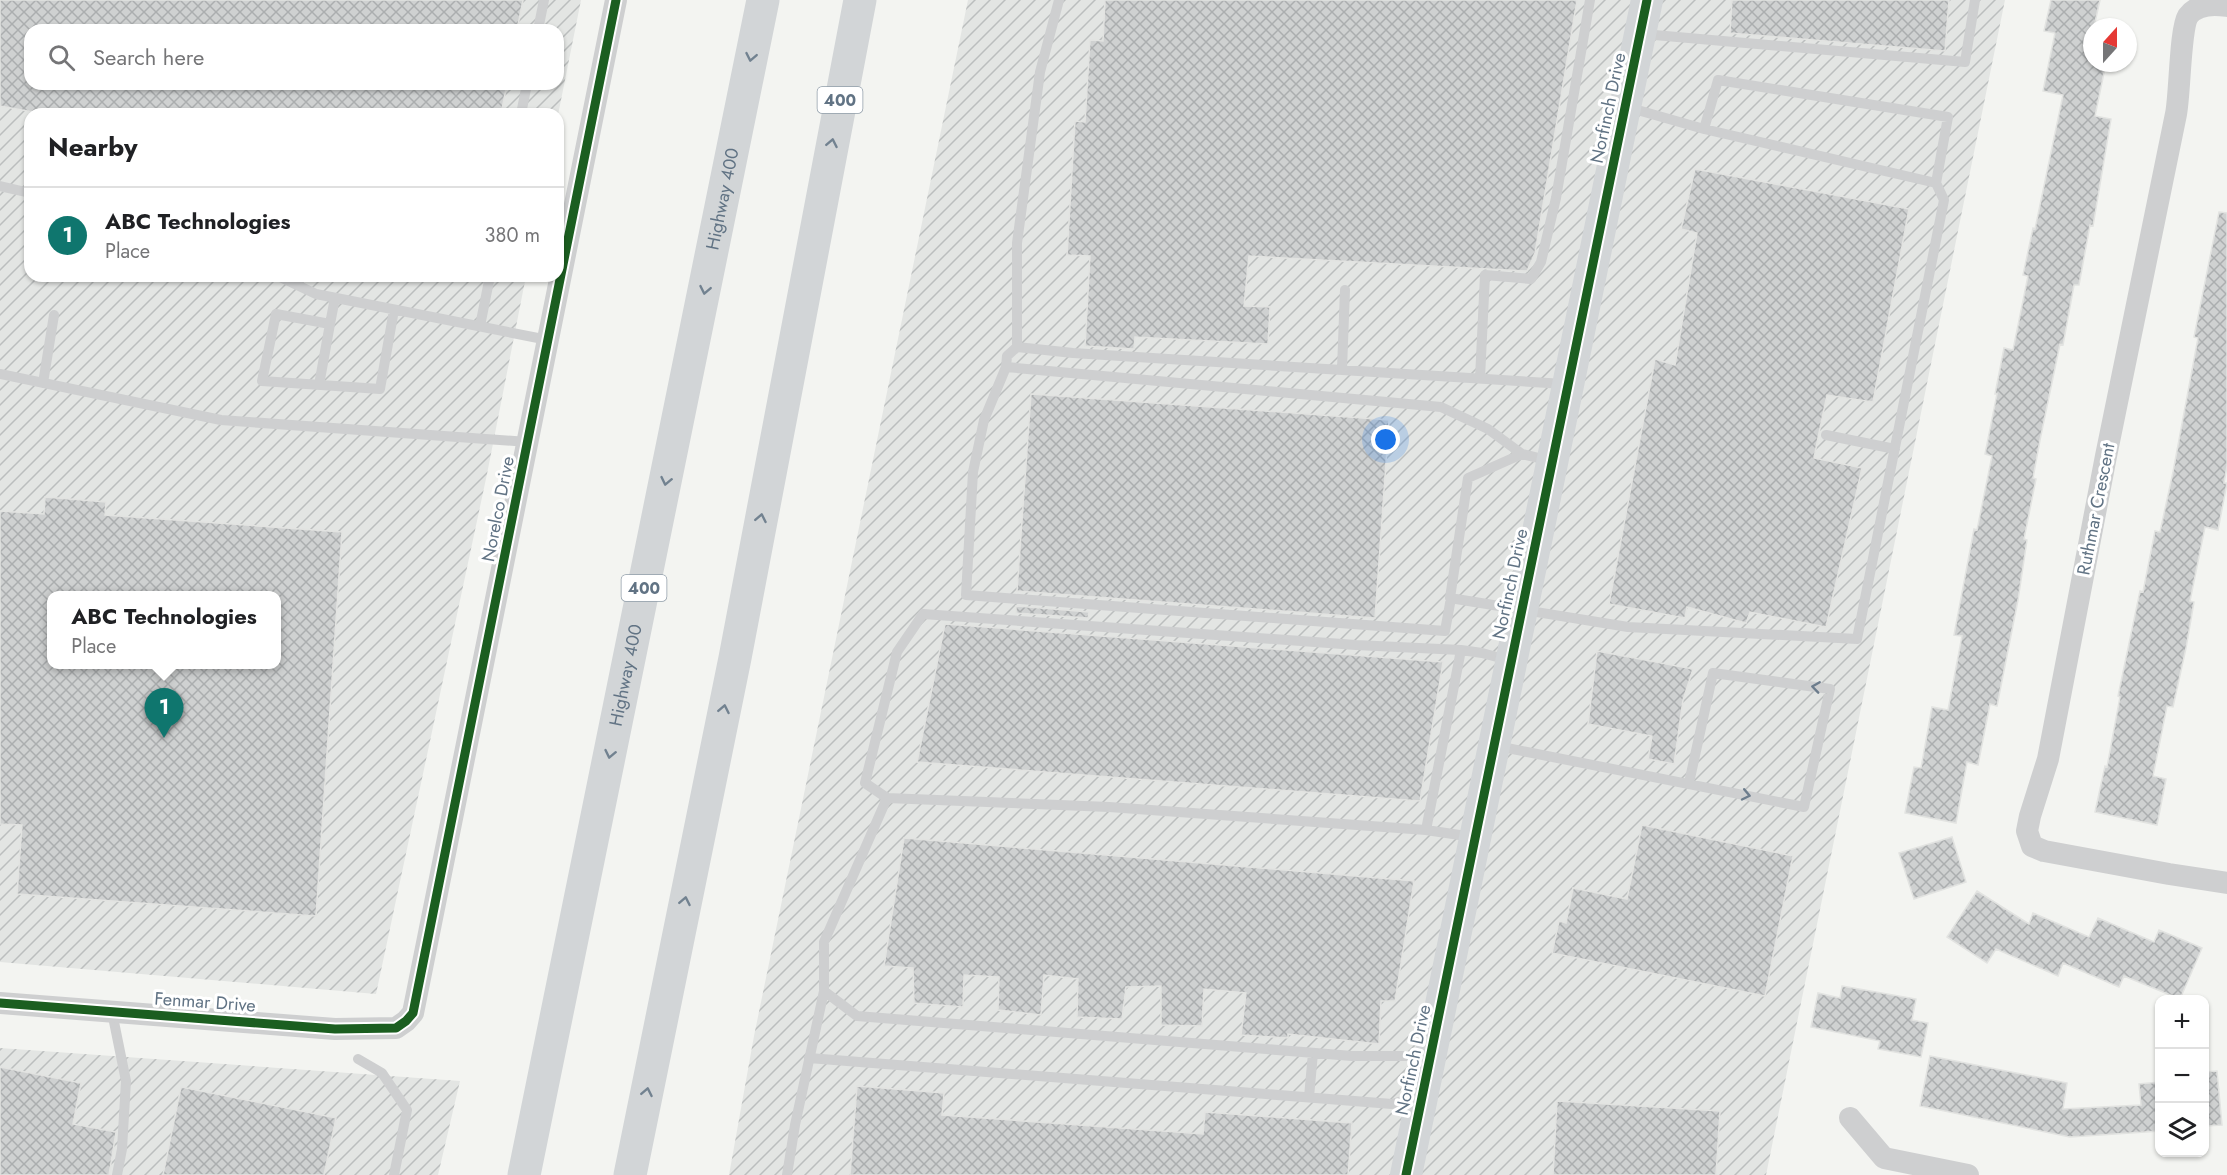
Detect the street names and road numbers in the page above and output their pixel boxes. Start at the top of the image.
street label: Norfinch Drive [1584,50,1632,166]
road number: 400 [818,87,862,113]
street label: Highway 400 [699,146,746,252]
street label: Ruthmar Crescent [2070,440,2122,577]
street label: Norelco Drive [475,454,521,564]
street label: Norfinch Drive [1486,526,1534,642]
road number: 400 [622,575,666,601]
street label: Highway 400 [603,622,649,729]
street label: Fenmar Drive [153,985,257,1019]
street label: Norfinch Drive [1389,1002,1437,1118]

